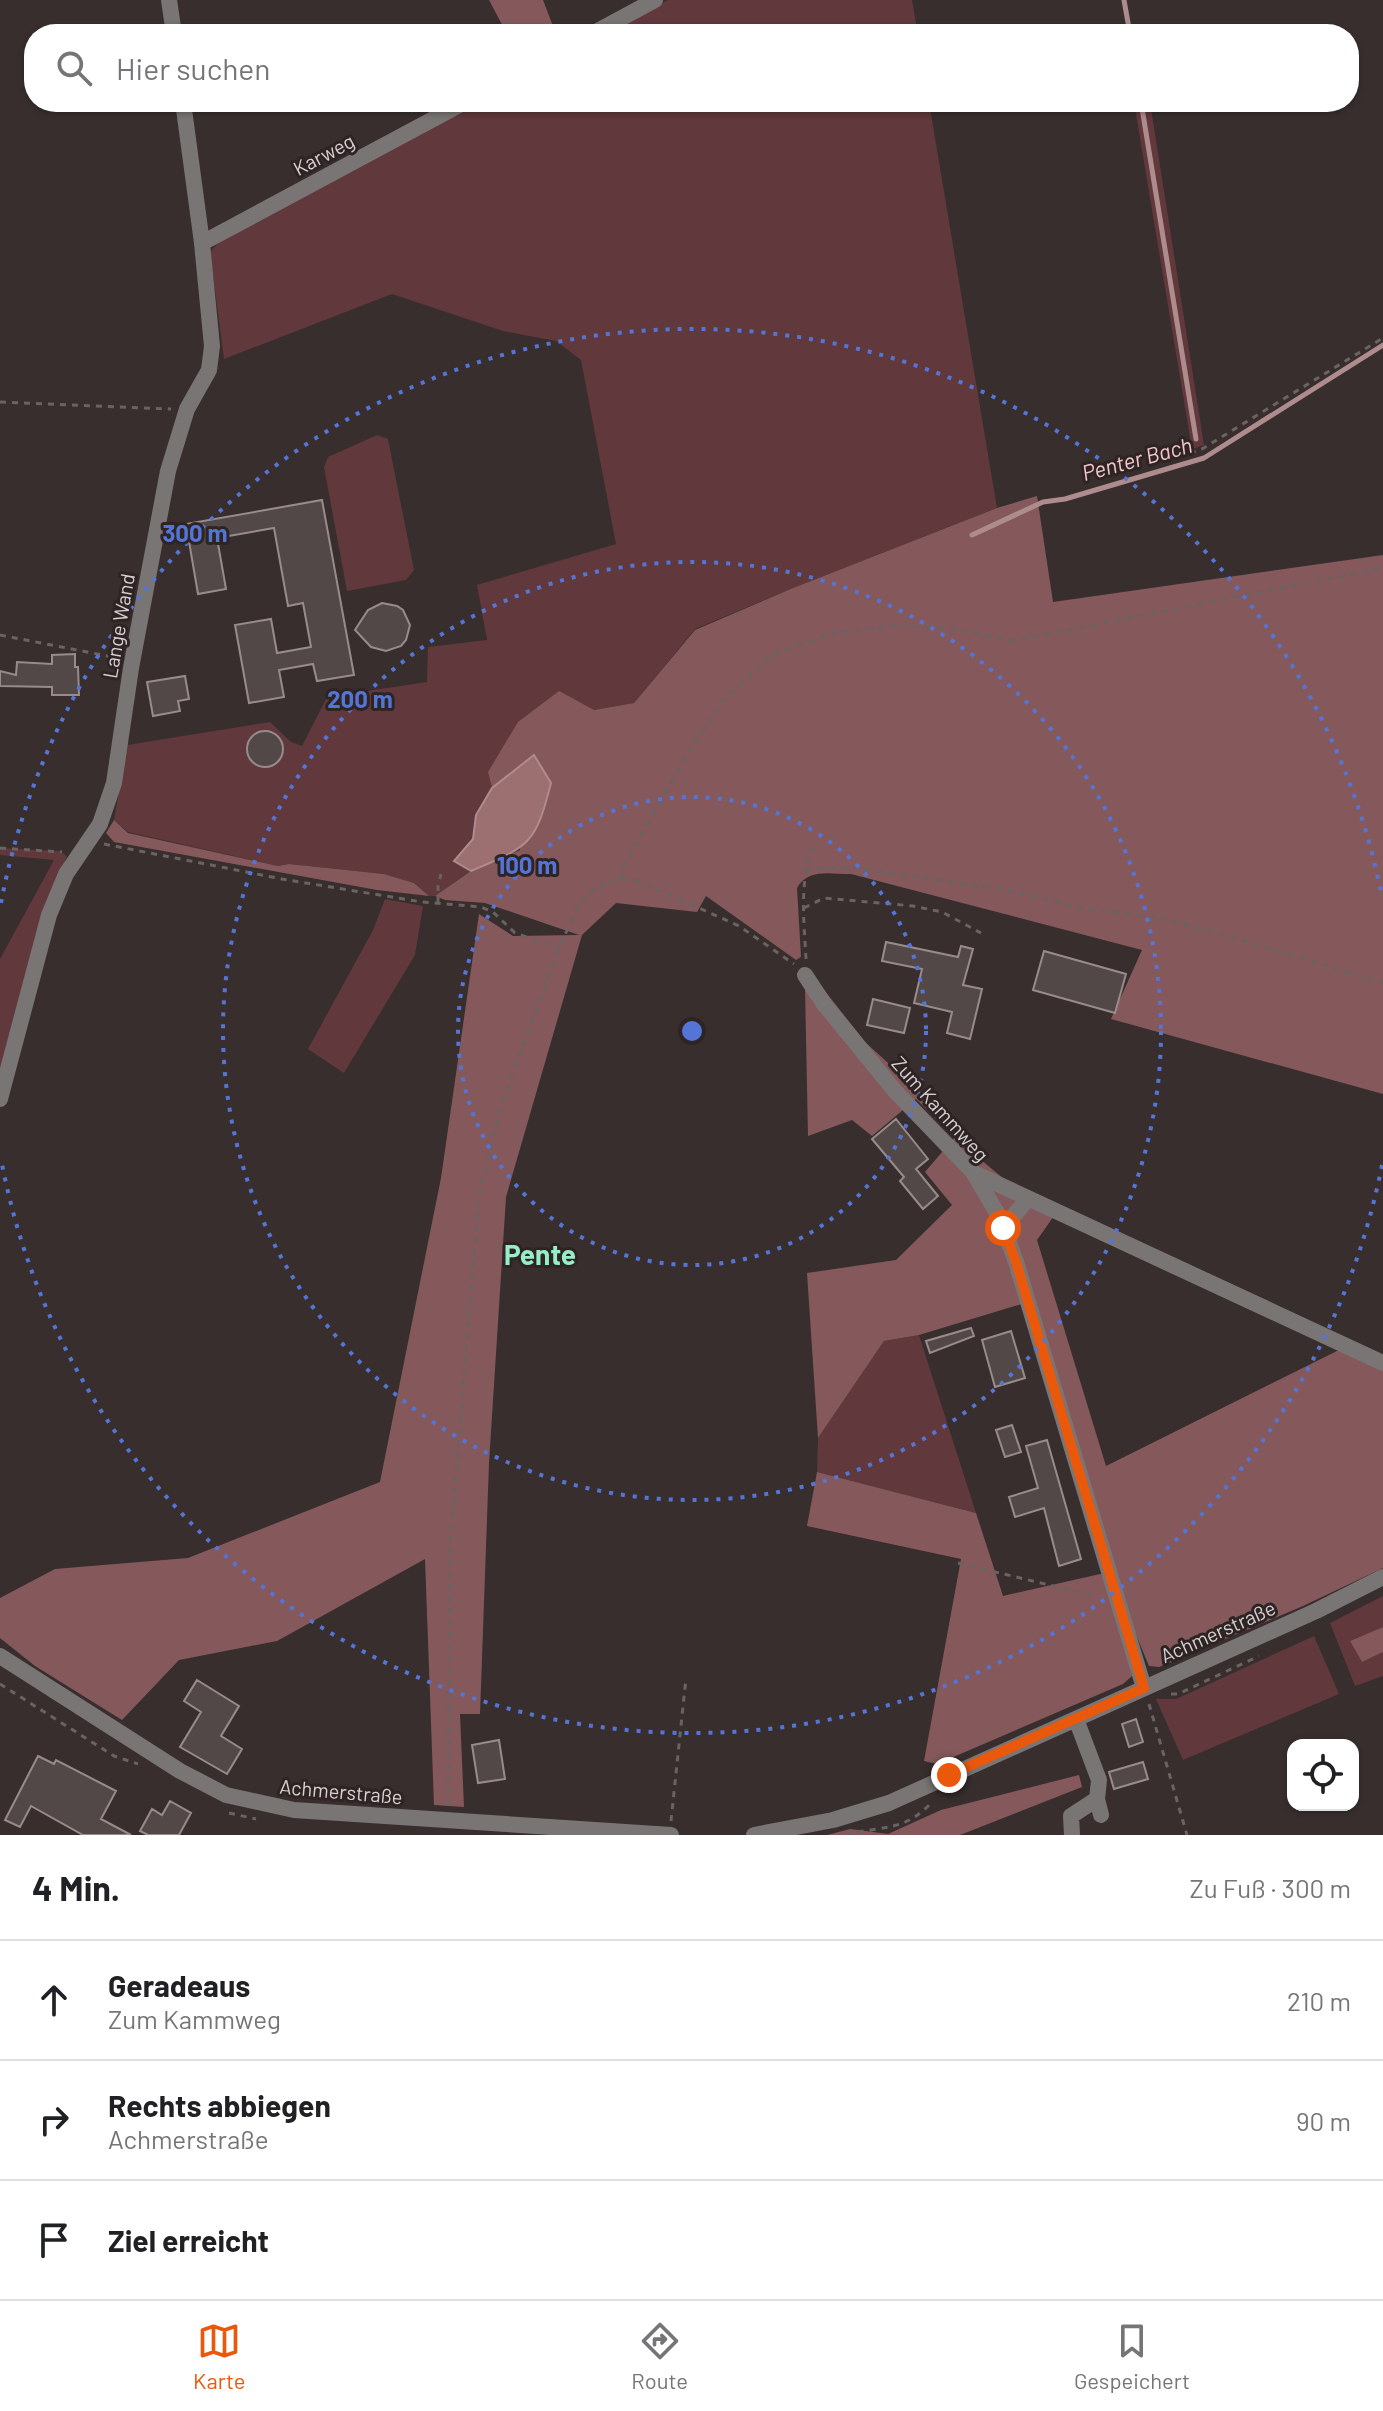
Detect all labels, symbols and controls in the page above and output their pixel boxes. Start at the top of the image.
search box [24,24,1359,112]
icon: search [52,46,96,90]
text: Hier suchen [116,50,270,86]
street label: Karweg [289,128,358,180]
water label: Penter Bach [1079,431,1195,485]
text: 300 m [162,518,228,547]
street label: Lange Wand [97,571,139,680]
text: 200 m [327,684,393,713]
text: 100 m [497,850,557,879]
centre of rings [678,1017,706,1045]
street label: Zum Kammweg [887,1051,994,1166]
route start [985,1210,1021,1246]
district label: Pente [504,1237,576,1271]
street label: Achmerstraße [1156,1595,1279,1667]
map controls [1287,1739,1359,1811]
button: locate [1287,1739,1359,1811]
route end [931,1757,967,1793]
street label: Achmerstraße [279,1774,404,1808]
text: 4 Min. [32,1867,120,1908]
text: Zu Fuß · 300 m [1189,1872,1351,1903]
text: Geradeaus [108,1967,250,2003]
icon: ahead [32,1978,76,2022]
text: 210 m [1287,1985,1351,2016]
text: Zum Kammweg [108,2003,281,2034]
text: Rechts abbiegen [108,2087,331,2123]
icon: right [32,2098,76,2142]
text: 90 m [1296,2105,1351,2136]
text: Achmerstraße [108,2123,269,2154]
icon: arrive [32,2218,76,2262]
text: Ziel erreicht [108,2222,269,2258]
tab: Karte [193,2319,245,2393]
tab: Route [631,2319,688,2393]
tab: Gespeichert [1074,2319,1190,2393]

